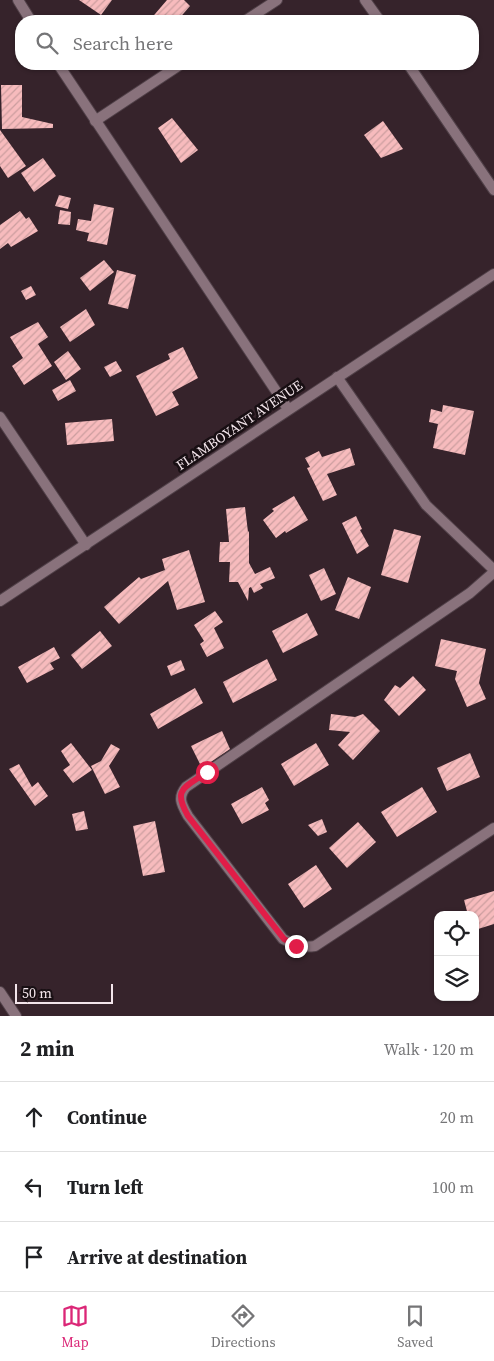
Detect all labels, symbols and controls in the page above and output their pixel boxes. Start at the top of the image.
search box [15,15,479,70]
icon: search [33,29,61,57]
text: Search here [73,30,173,56]
street label: FLAMBOYANT AVENUE [172,375,306,475]
route start [196,761,219,784]
map controls [434,911,479,1001]
button: locate [434,911,479,956]
route end [285,935,308,958]
button: layers [434,956,479,1001]
scale bar [15,981,112,1004]
text: 50 m [22,983,52,1003]
text: 2 min [20,1034,75,1063]
text: Walk · 120 m [384,1038,474,1060]
icon: ahead [20,1103,48,1131]
text: Continue [67,1104,147,1130]
text: 20 m [440,1106,474,1128]
icon: left [20,1173,48,1201]
text: Turn left [67,1174,143,1200]
text: 100 m [432,1176,474,1198]
icon: arrive [20,1243,48,1271]
text: Arrive at destination [67,1244,247,1270]
tab: Map [61,1302,89,1352]
tab: Directions [211,1302,275,1352]
tab: Saved [397,1302,433,1352]

